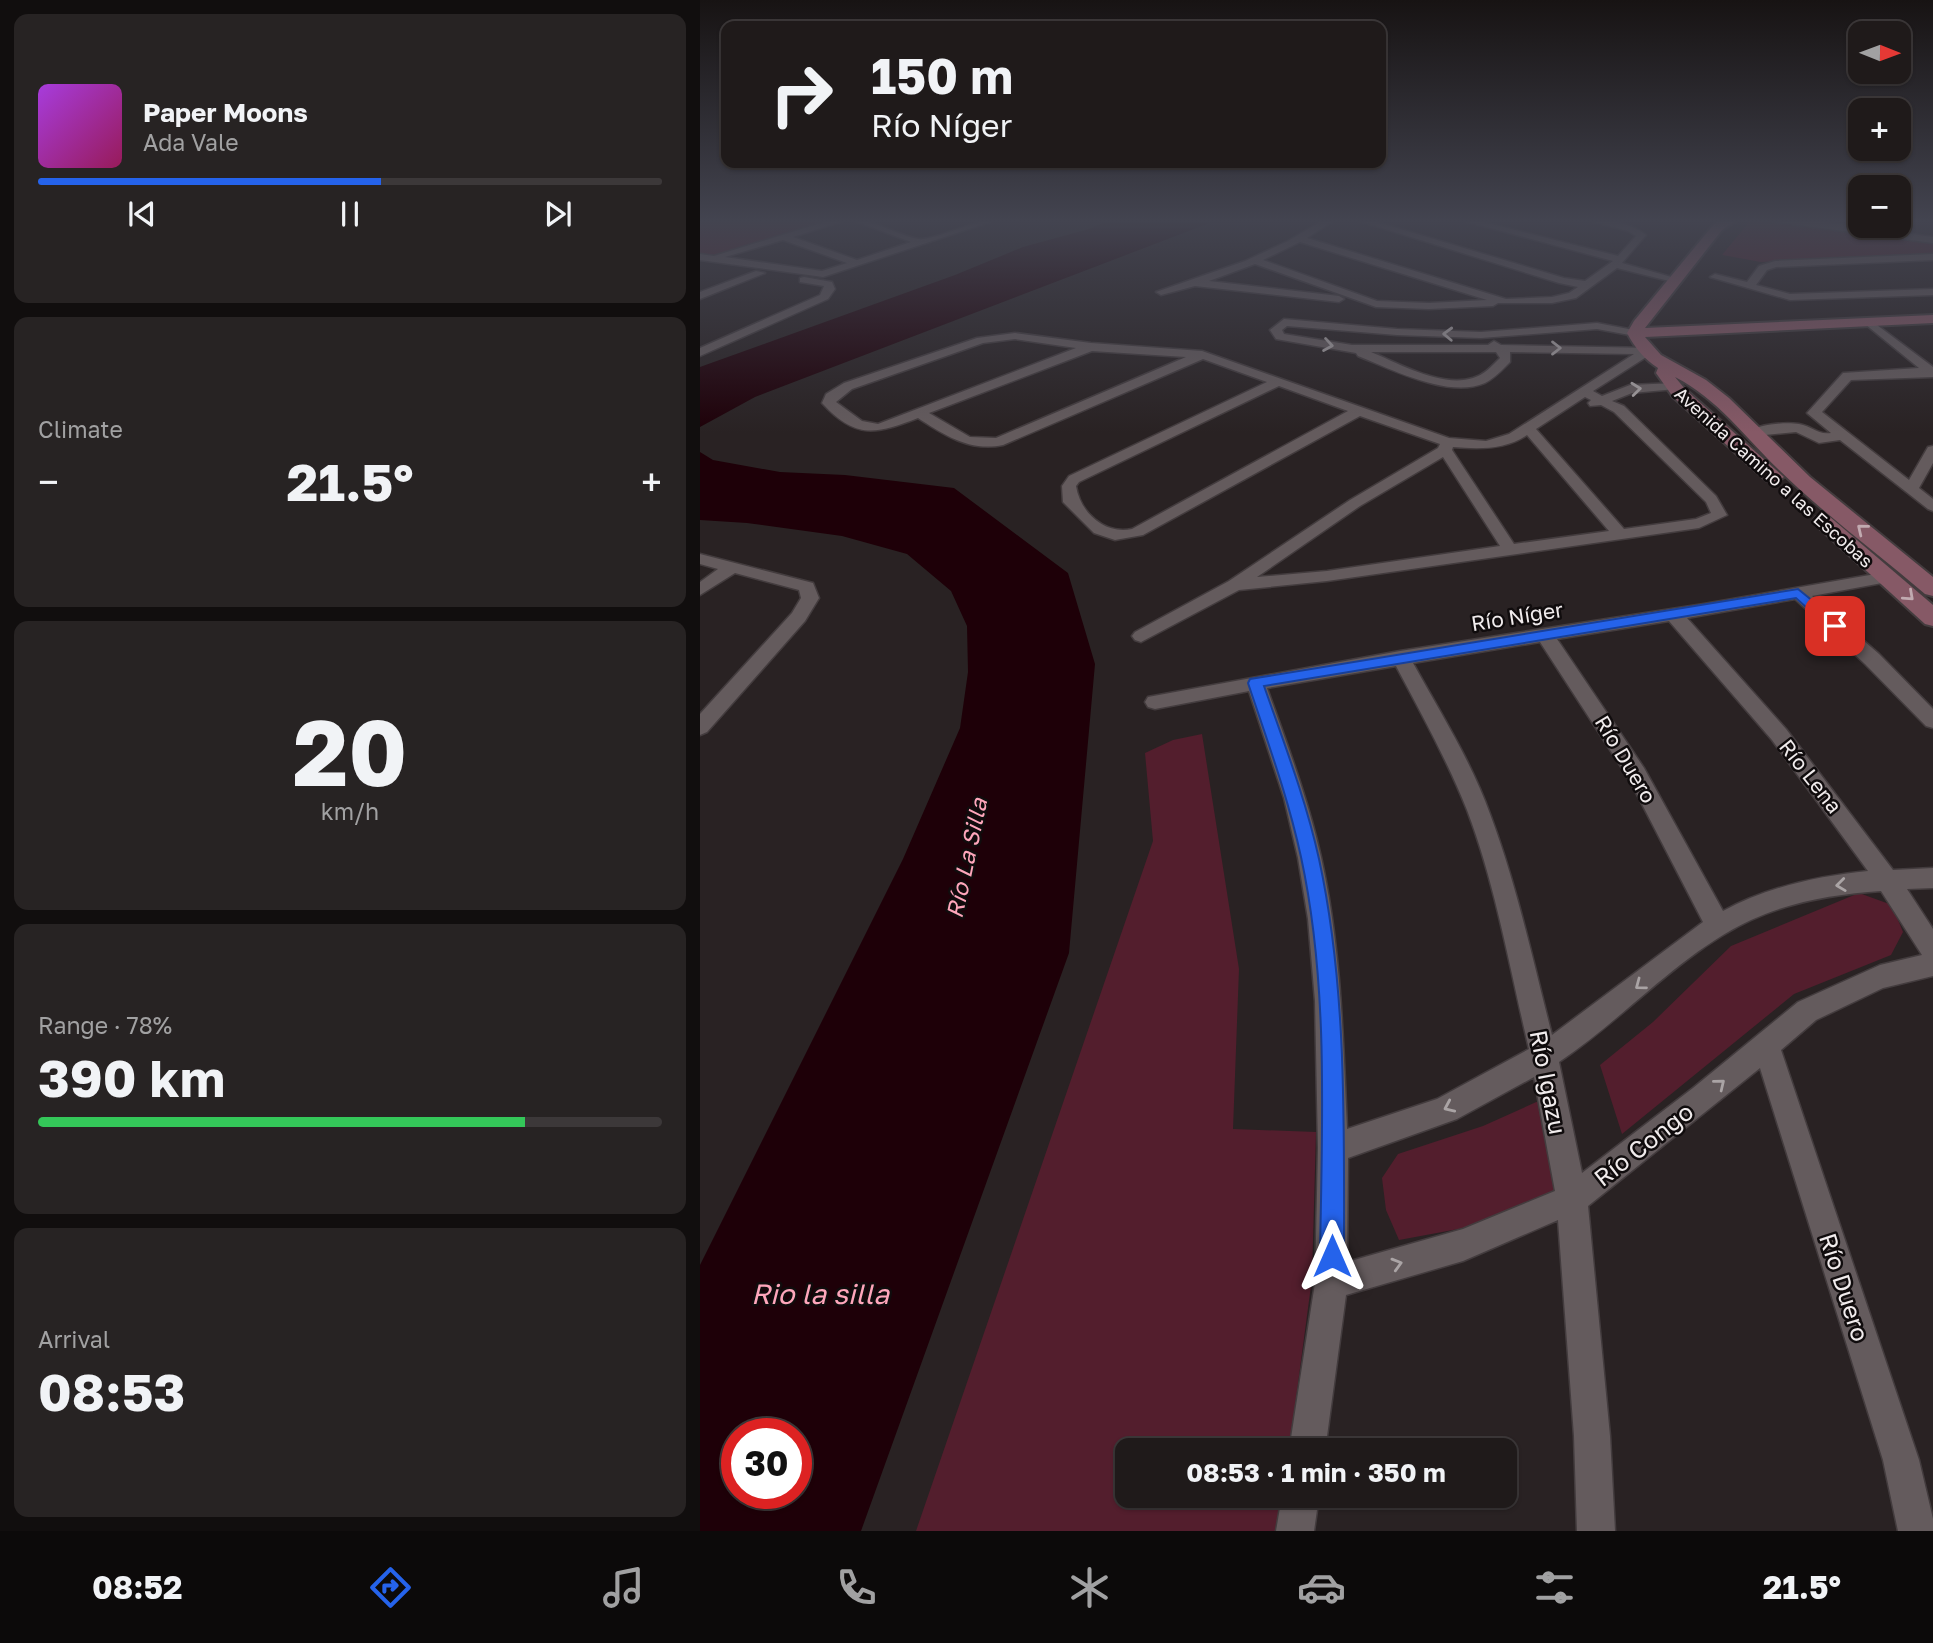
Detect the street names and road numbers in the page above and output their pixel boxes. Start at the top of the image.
street label: Avenida Camino a las Escobas [1670,382,1878,572]
street label: Río Níger [1469,596,1565,636]
street label: Río Duero [1590,710,1662,808]
street label: Río Lena [1774,734,1848,818]
street label: Río Igazu [1525,1027,1573,1137]
street label: Río Congo [1588,1096,1698,1192]
street label: Río Duero [1814,1229,1876,1345]

